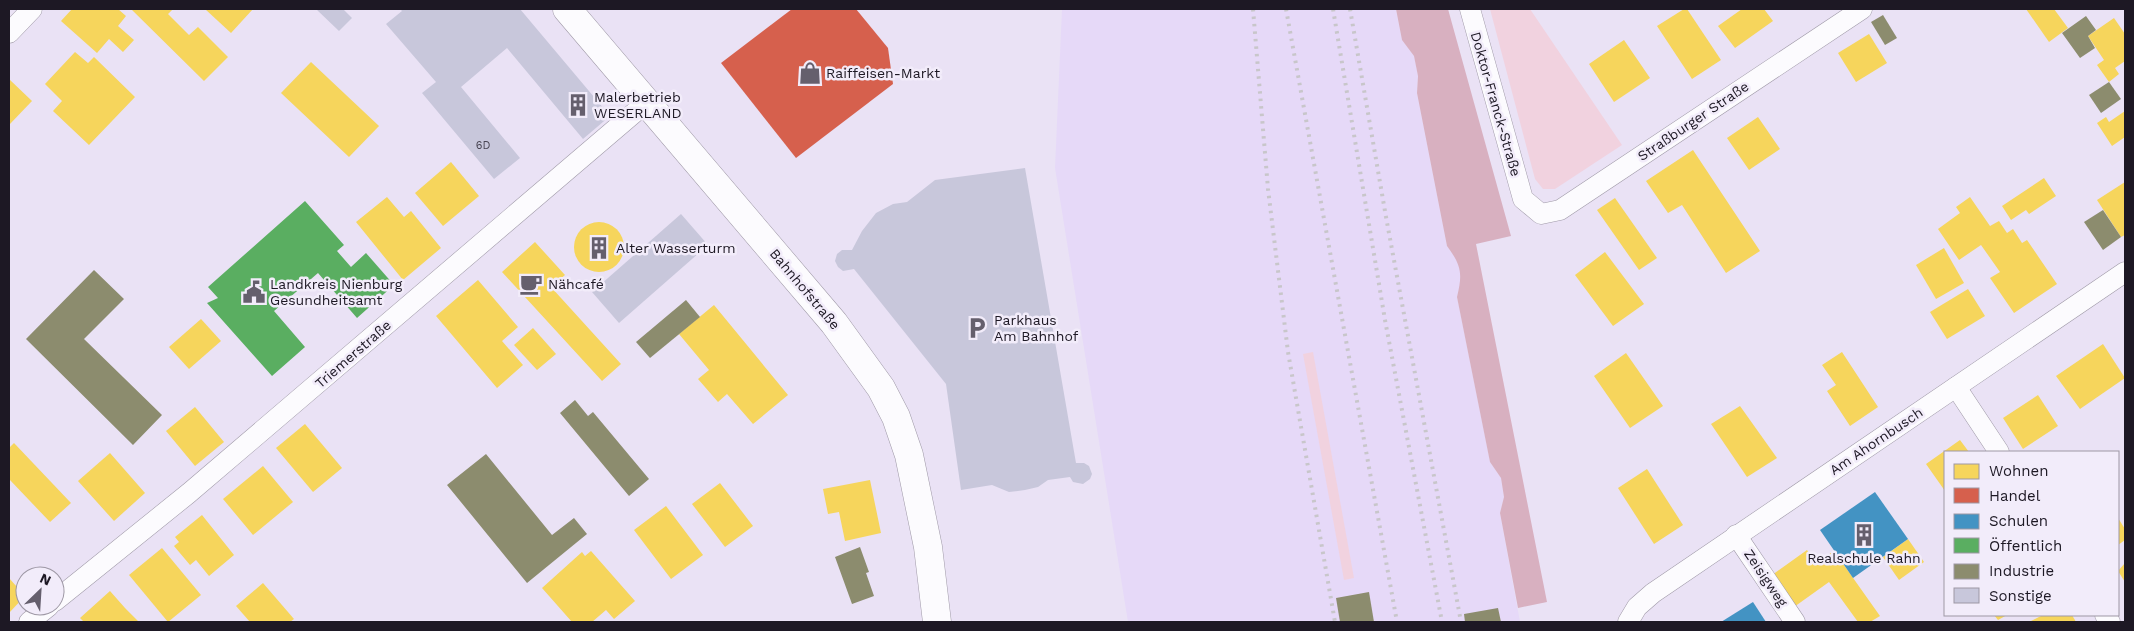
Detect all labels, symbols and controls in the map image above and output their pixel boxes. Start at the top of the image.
street label: Doktor-Franck-Straße [1468,30,1524,178]
shop icon: Raiffeisen-Markt [797,60,823,86]
place label: Raiffeisen-Markt [826,65,940,81]
street label: Straßburger Straße [1634,78,1752,164]
place label: Malerbetrieb WESERLAND [594,89,682,121]
building icon: Malerbetrieb WESERLAND [565,92,591,118]
house number: 6D [476,139,490,152]
building icon: Alter Wasserturm [586,235,612,261]
place label: Alter Wasserturm [616,240,736,256]
street label: Bahnhofstraße [767,245,843,333]
cafe icon: Nähcafé [518,271,544,297]
place label: Landkreis Nienburg Gesundheitsamt [270,276,403,308]
place label: Nähcafé [548,276,604,292]
public building icon: Landkreis Nienburg Gesundheitsamt [241,279,267,305]
place label: Parkhaus Am Bahnhof [994,312,1079,344]
parking icon: Parkhaus Am Bahnhof [964,315,990,341]
street label: Triemerstraße [312,317,394,391]
street label: Am Ahornbusch [1826,404,1926,478]
legend [1944,451,2119,616]
text: Wohnen [1989,462,2048,480]
text: Handel [1989,487,2041,505]
text: Schulen [1989,512,2048,530]
building icon: Realschule Rahn [1851,522,1877,548]
text: Öffentlich [1989,537,2062,555]
street label: Zeisigweg [1741,546,1791,610]
place label: Realschule Rahn [1807,550,1921,566]
text: Industrie [1989,562,2054,580]
north arrow [15,566,65,616]
text: N [37,570,54,589]
text: Sonstige [1989,587,2052,605]

